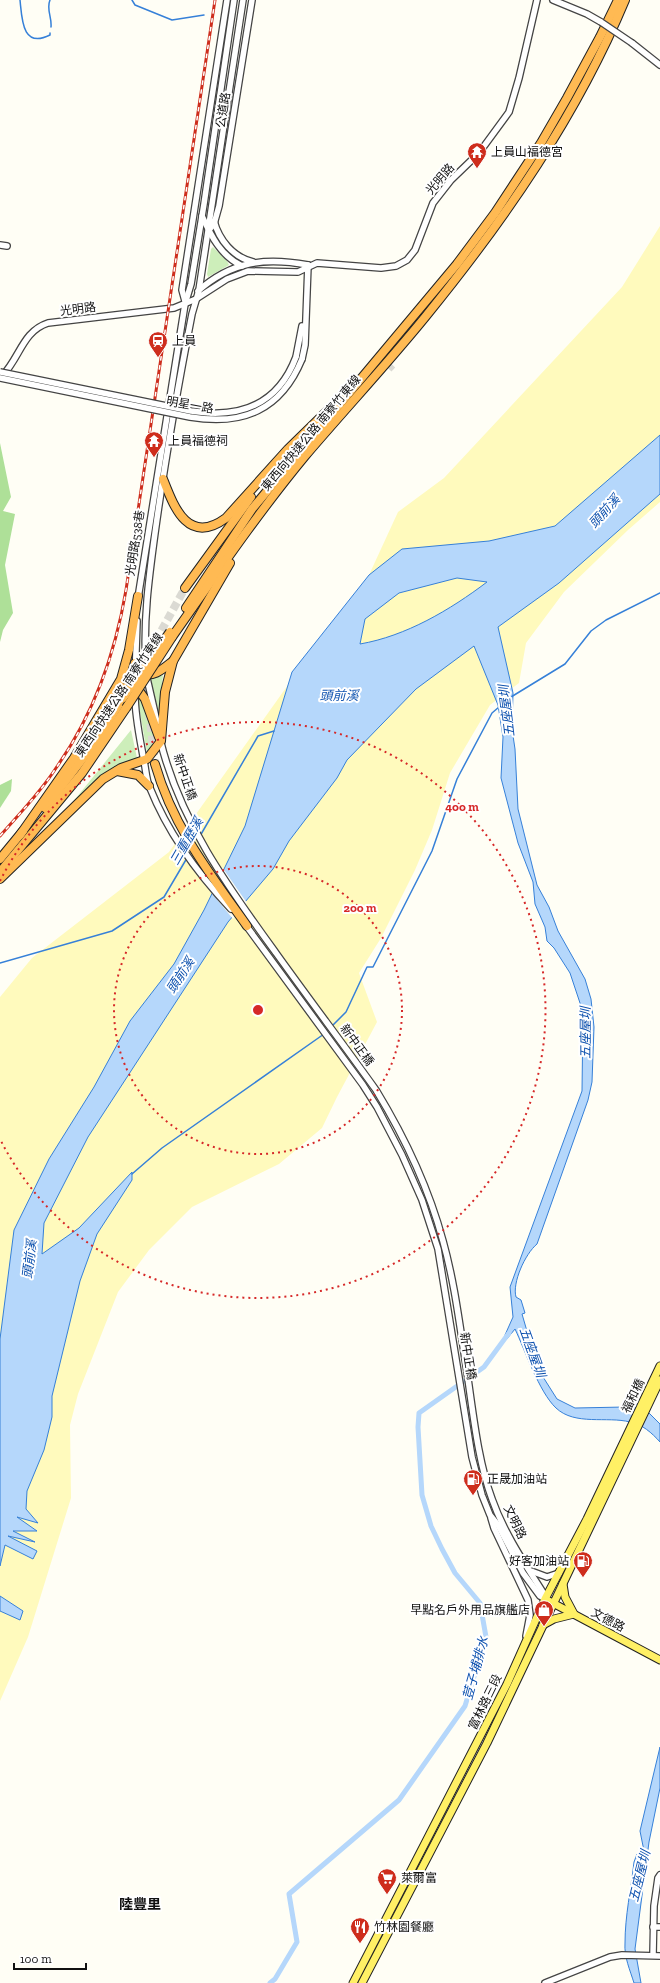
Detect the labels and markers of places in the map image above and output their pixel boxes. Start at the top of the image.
temple icon: 上員山福德宮 [466,141,488,169]
place label: 上員山福德宮 [491,145,563,159]
station icon: 上員 [147,330,169,358]
place label: 上員 [172,334,196,348]
temple icon: 上員福德祠 [143,430,165,458]
place label: 上員福德祠 [168,434,228,448]
centre of rings [251,1003,265,1017]
fuel station icon: 正晟加油站 [462,1468,484,1496]
place label: 正晟加油站 [487,1472,547,1486]
fuel station icon: 好客加油站 [572,1550,594,1578]
place label: 好客加油站 [509,1554,569,1568]
shop icon: 早點名戶外用品旗艦店 [533,1599,555,1627]
place label: 早點名戶外用品旗艦店 [410,1603,530,1617]
supermarket icon: 萊爾富 [376,1867,398,1895]
place label: 萊爾富 [401,1871,437,1885]
restaurant icon: 竹林園餐廳 [349,1916,371,1944]
place label: 竹林園餐廳 [374,1920,434,1934]

